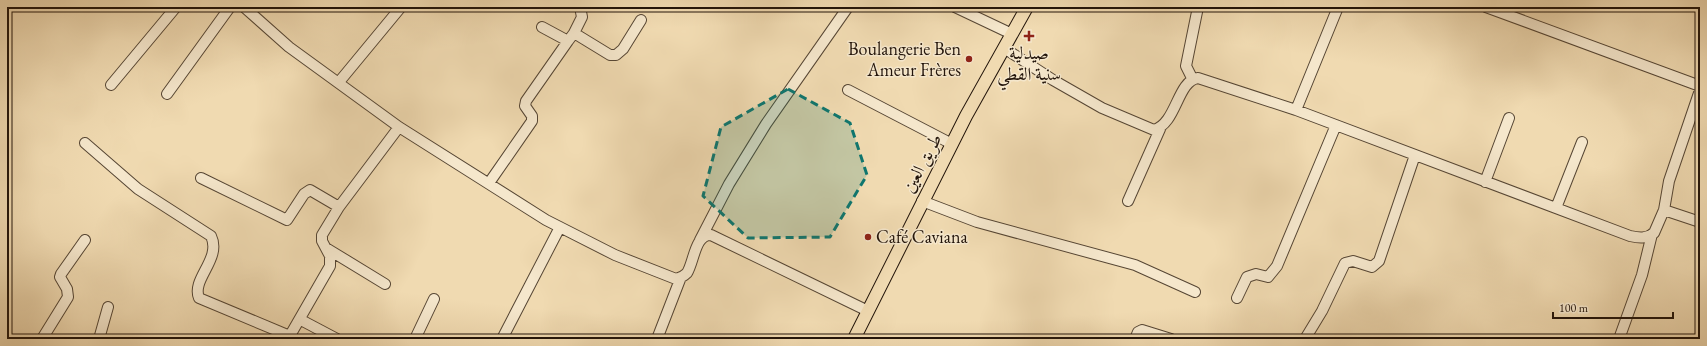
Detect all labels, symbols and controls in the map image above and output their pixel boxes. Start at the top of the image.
marker: صيدلية سنية القطي [1024,31,1034,41]
place label: Boulangerie Ben Ameur Frères [848,37,961,81]
place label: صيدلية سنية القطي [997,41,1061,91]
marker: Boulangerie Ben Ameur Frères [964,54,974,64]
street label: طريق العين [896,129,948,197]
place label: Café Caviana [876,225,968,248]
marker: Café Caviana [863,232,873,242]
scale bar [1553,294,1673,320]
text: 100 m [1559,300,1589,316]

